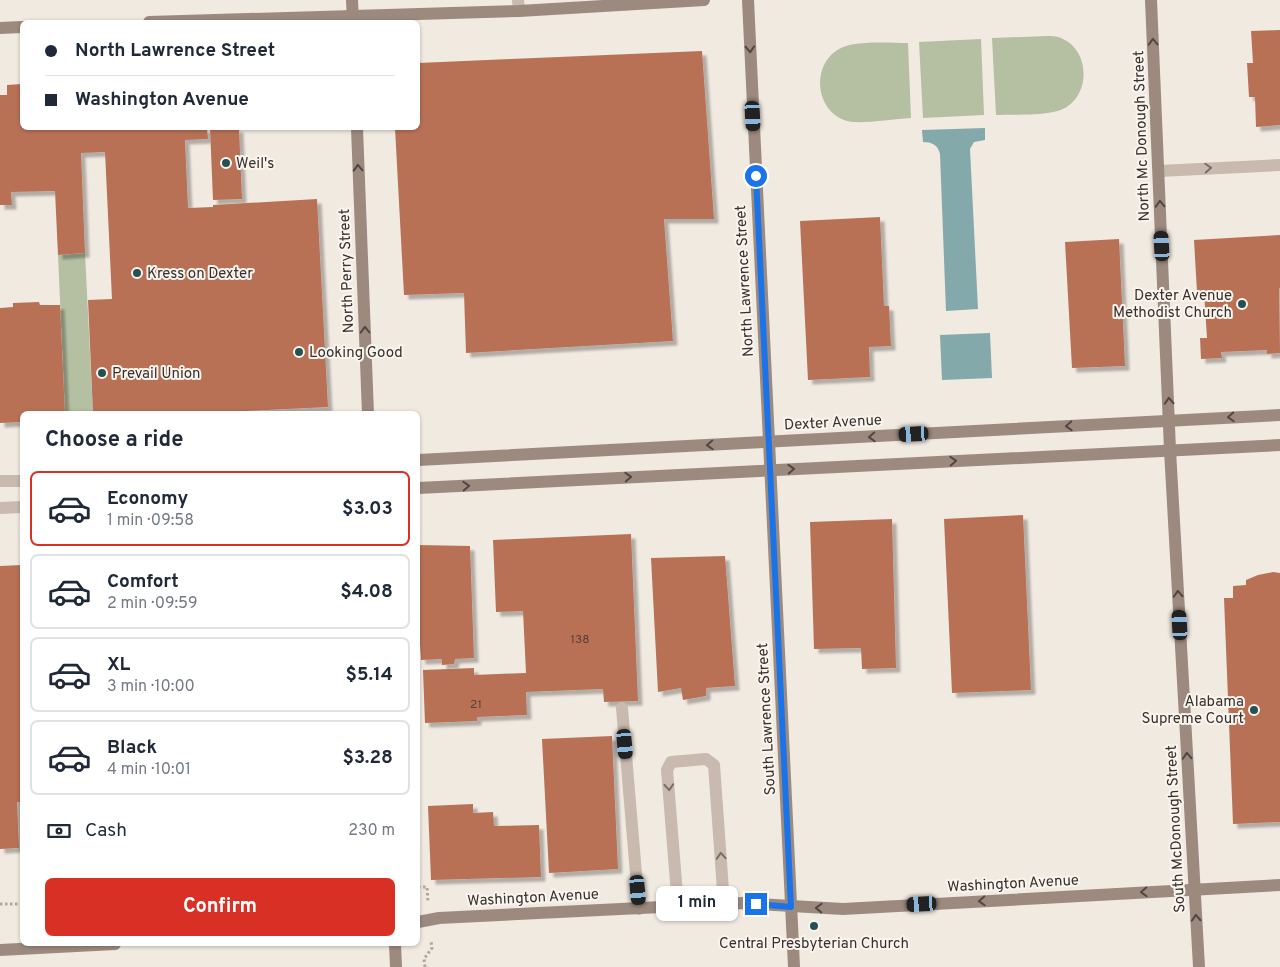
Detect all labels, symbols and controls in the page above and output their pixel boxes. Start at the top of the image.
one-way arrow [1148,37,1159,45]
text: North Lawrence Street [75,39,275,63]
one-way arrow [745,45,755,53]
street label: North Mc Donough Street [1130,50,1155,222]
text: Washington Avenue [75,88,249,112]
car [744,101,761,131]
place label: Weil's [236,155,274,174]
marker: Weil's [220,157,232,169]
one-way arrow [353,163,363,171]
one-way arrow [1204,163,1212,174]
route start [745,165,767,187]
one-way arrow [1155,200,1166,208]
street label: North Lawrence Street [732,204,759,357]
street label: North Perry Street [336,208,359,334]
car [1153,231,1170,261]
place label: Kress on Dexter [147,265,253,284]
marker: Kress on Dexter [131,267,143,279]
place label: Dexter Avenue Methodist Church [1113,287,1232,323]
marker: Dexter Avenue Methodist Church [1236,298,1248,310]
one-way arrow [359,326,370,334]
place label: Looking Good [309,344,403,363]
marker: Looking Good [293,346,305,358]
place label: Prevail Union [112,365,201,384]
marker: Prevail Union [96,367,108,379]
one-way arrow [1163,397,1174,405]
street label: Dexter Avenue [784,411,882,436]
one-way arrow [1227,412,1235,422]
one-way arrow [1065,420,1073,431]
car [898,426,929,442]
text: Choose a ride [45,427,183,454]
one-way arrow [868,431,876,442]
one-way arrow [705,439,713,450]
one-way arrow [949,455,957,466]
one-way arrow [787,463,795,474]
one-way arrow [625,472,633,483]
one-way arrow [462,480,470,491]
icon: car [47,486,92,531]
text: Economy [107,487,188,511]
text: $3.03 [342,497,393,521]
text: 1 min · 09:58 [107,511,194,531]
icon: car [47,569,92,614]
text: Comfort [107,570,179,594]
text: $4.08 [340,580,393,604]
one-way arrow [1173,590,1184,598]
text: 2 min · 09:59 [107,594,197,614]
car [1171,610,1188,640]
house number: 138 [570,632,590,648]
street label: South Lawrence Street [754,642,781,796]
icon: car [47,652,92,697]
text: XL [107,653,130,677]
text: $5.14 [345,663,393,687]
text: 3 min · 10:00 [107,677,195,697]
place label: Alabama Supreme Court [1141,693,1244,729]
house number: 21 [470,697,482,713]
marker: Alabama Supreme Court [1248,704,1260,716]
car [616,728,633,760]
icon: car [47,735,92,780]
text: Black [107,736,157,760]
street label: South McDonough Street [1163,745,1190,913]
text: $3.28 [342,746,393,770]
one-way arrow [1181,752,1192,760]
text: 4 min · 10:01 [107,760,191,780]
one-way arrow [663,784,674,792]
icon: cash [45,817,73,845]
text: Cash [85,819,127,843]
text: 230 m [348,821,395,841]
one-way arrow [715,851,726,859]
street label: Washington Avenue [947,872,1079,897]
car [629,874,646,906]
button: Confirm [45,878,395,936]
street label: Washington Avenue [467,886,599,911]
callout: 1 min [656,886,738,922]
one-way arrow [1140,887,1148,898]
text: 1 min [678,893,716,913]
route end [745,893,767,915]
car [906,896,937,912]
one-way arrow [977,896,985,907]
one-way arrow [815,902,823,913]
one-way arrow [1190,914,1201,922]
marker: Central Presbyterian Church [808,920,820,932]
place label: Central Presbyterian Church [719,935,909,954]

